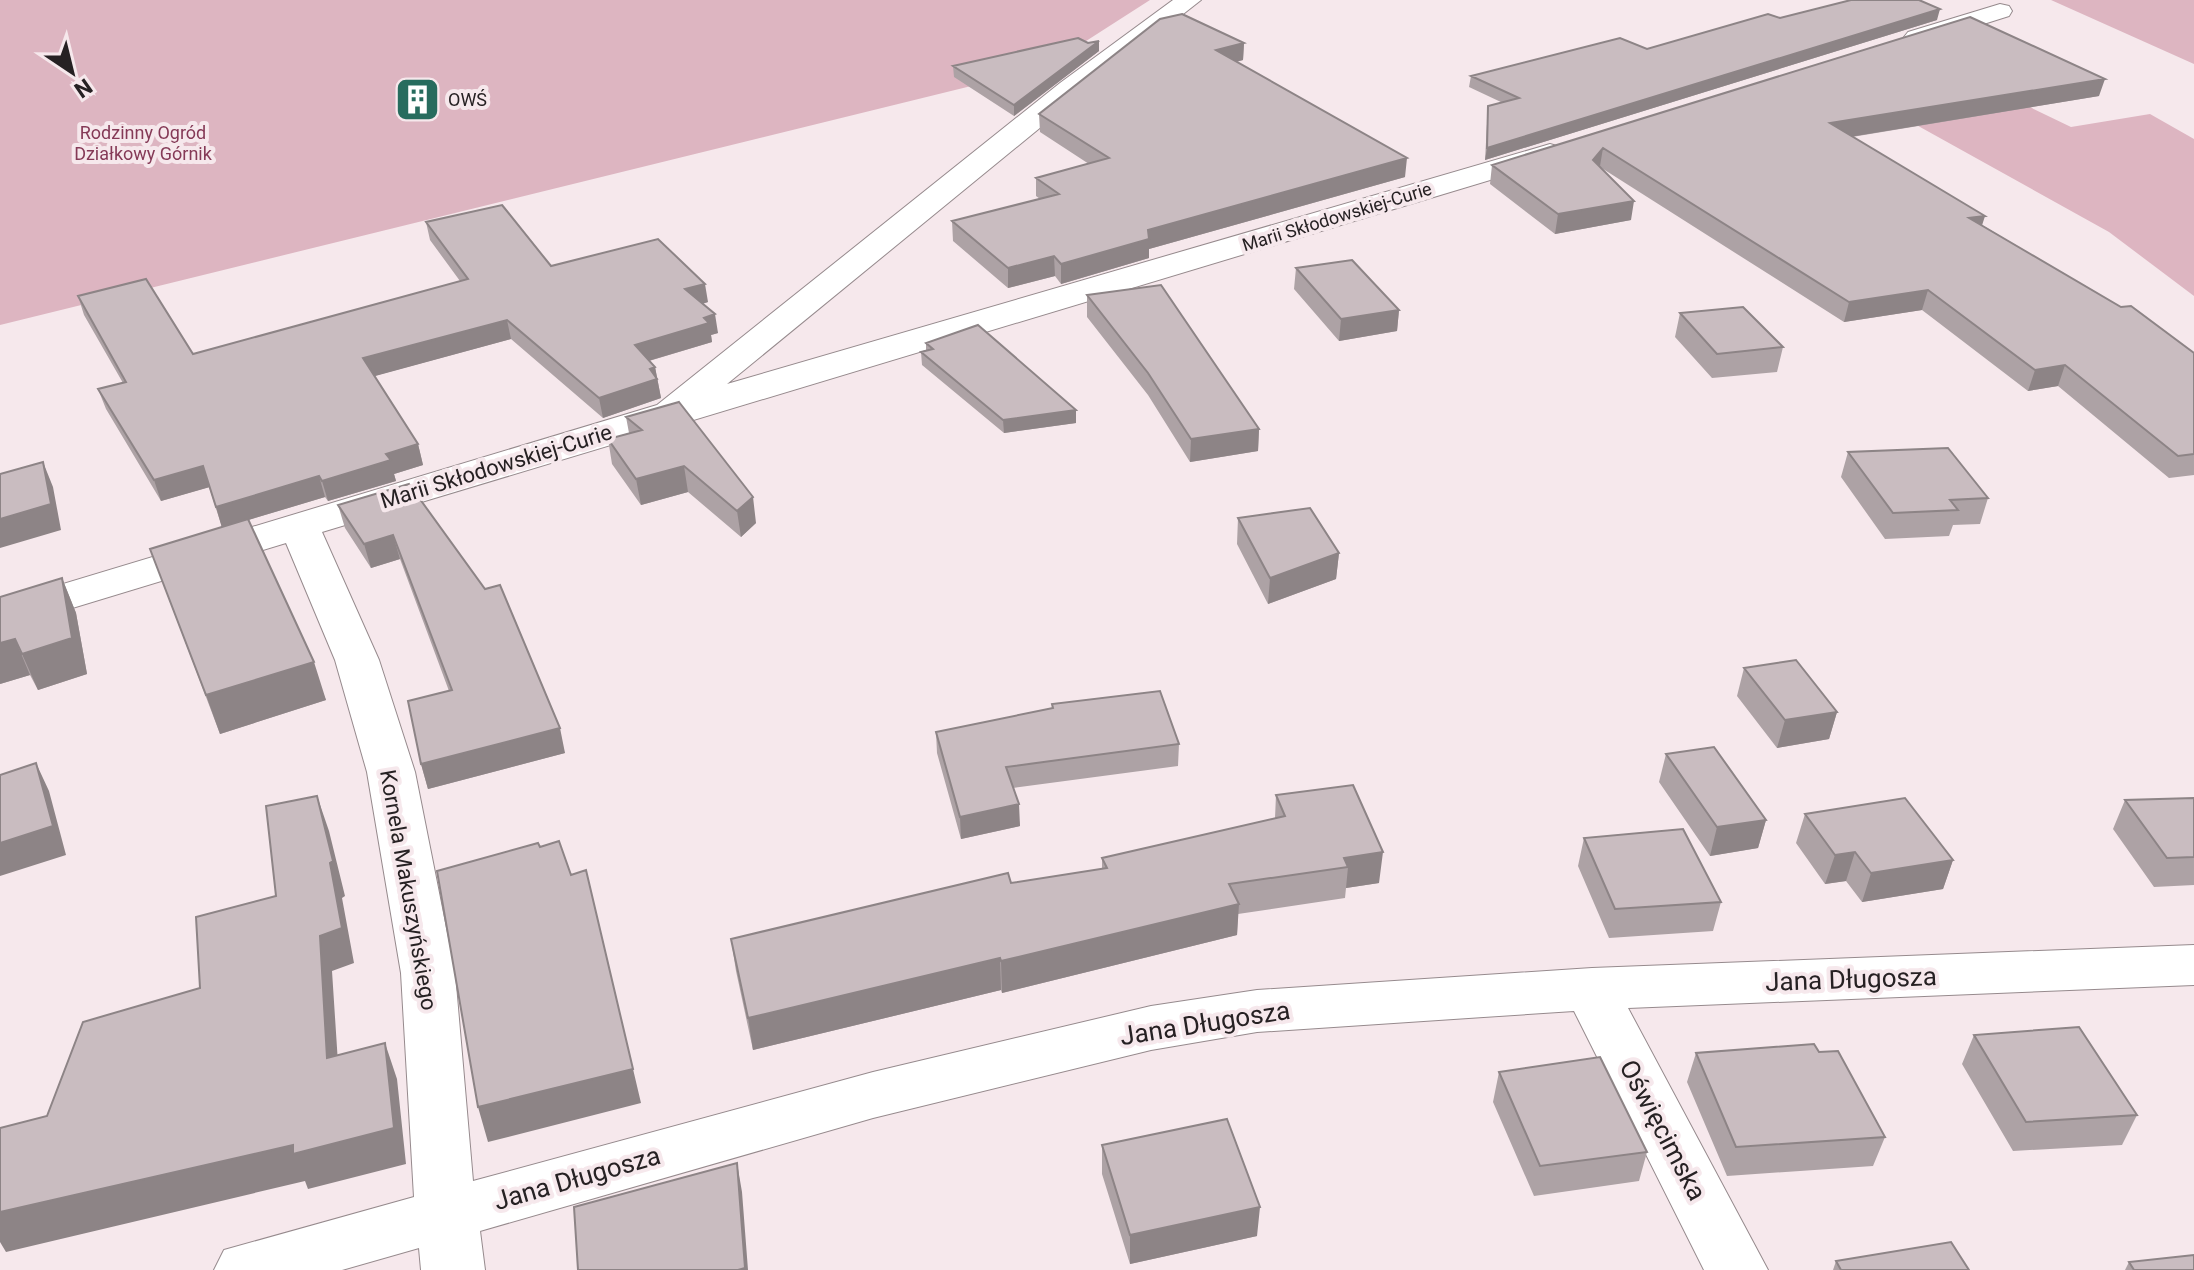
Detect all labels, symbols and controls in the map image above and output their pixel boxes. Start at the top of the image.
north arrow [32,32,112,112]
text: N [70,73,97,103]
building icon: OWŚ [393,76,441,124]
place label: OWŚ [448,89,487,110]
park label: Rodzinny Ogród Działkowy Górnik [74,122,213,164]
street label: Marii Skłodowskiej-Curie [1240,178,1434,255]
street label: Marii Skłodowskiej-Curie [377,419,615,514]
street label: Kornela Makuszyńskiego [375,768,442,1012]
street label: Jana Długosza [1765,961,1937,997]
street label: Jana Długosza [1118,995,1292,1051]
street label: Oświęcimska [1614,1055,1712,1205]
street label: Jana Długosza [490,1140,664,1216]

